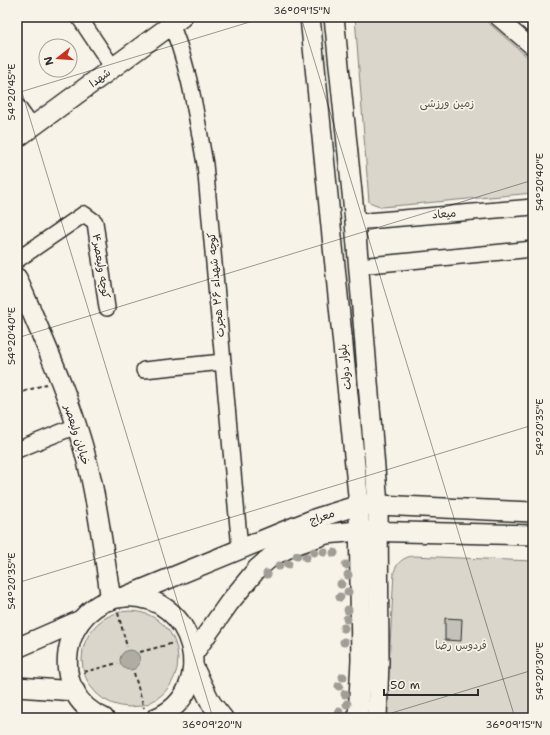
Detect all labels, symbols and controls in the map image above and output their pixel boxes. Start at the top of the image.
text: 36°09'15"N [274,4,330,17]
north arrow [38,38,78,78]
text: N [40,54,57,67]
text: 54°20'45"E [5,64,18,120]
street label: شهدا [86,65,114,91]
park label: زمین ورزشی [420,96,474,111]
text: 54°20'40"E [533,153,546,211]
street label: میعاد [431,205,457,223]
street label: کوچه شهداء ۲۶ هجرت [204,232,228,338]
street label: کوچه ولیعصر۴ [88,233,114,300]
text: 54°20'40"E [5,307,18,365]
street label: بلوار دولت [335,343,355,391]
text: 54°20'35"E [533,398,546,456]
street label: خیابان ولیعصر [60,402,93,467]
street label: معراج [307,506,337,528]
text: 54°20'35"E [5,552,18,610]
park label: فردوس رضا [435,638,487,653]
text: 54°20'30"E [533,642,546,700]
scale bar [384,671,478,697]
text: 50 m [390,677,420,693]
text: 36°09'20"N [182,718,242,731]
text: 36°09'15"N [486,718,542,731]

